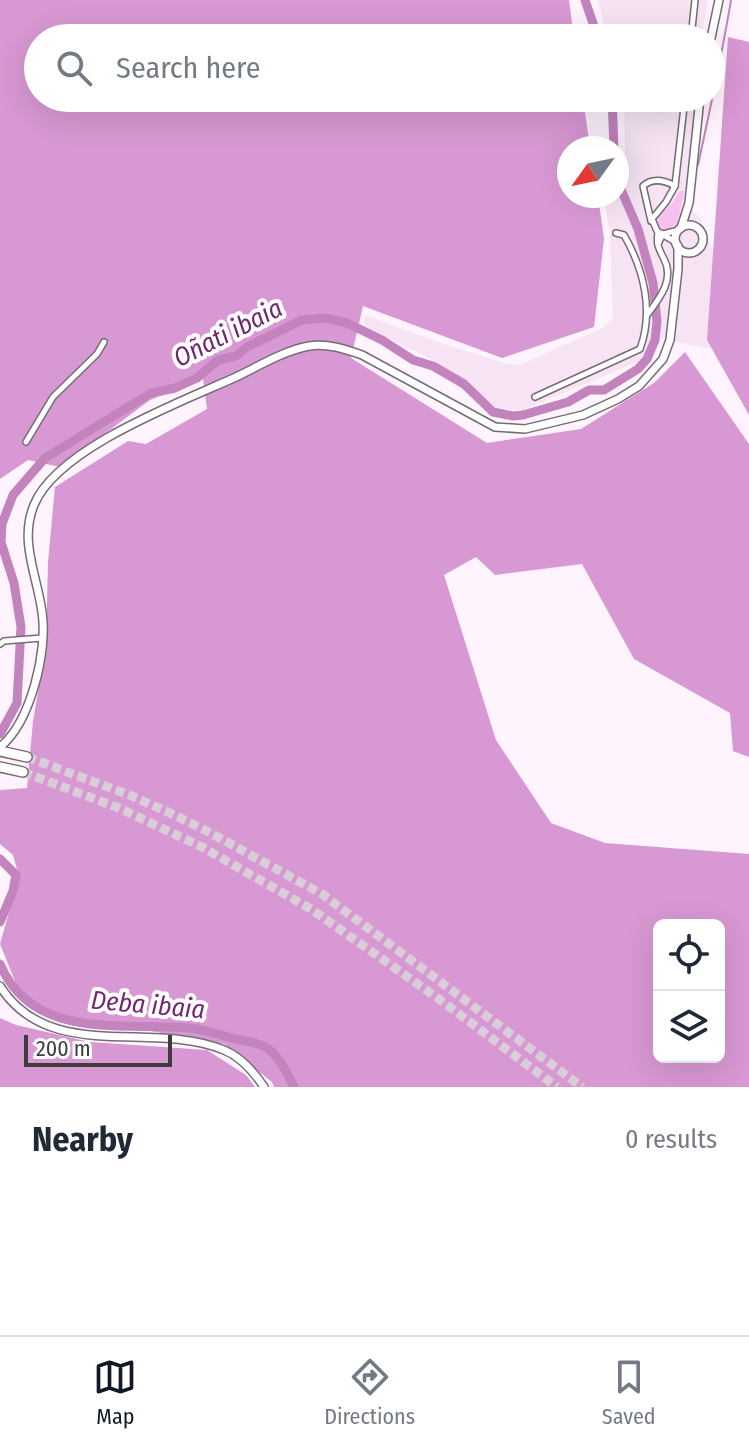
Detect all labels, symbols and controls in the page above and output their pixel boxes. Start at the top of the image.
search box [24,24,725,112]
icon: search [52,46,96,90]
text: Search here [116,50,261,86]
north arrow [557,136,629,208]
water label: Oñati ibaia [168,292,288,374]
map controls [653,919,725,1063]
button: locate [653,919,725,991]
water label: Deba ibaia [90,985,206,1025]
button: layers [653,991,725,1063]
scale bar [24,1031,172,1067]
text: 200 m [36,1035,91,1062]
text: Nearby [32,1119,133,1160]
text: 0 results [625,1124,717,1155]
tab: Map [93,1355,137,1430]
tab: Directions [324,1355,415,1430]
tab: Saved [602,1355,656,1430]

